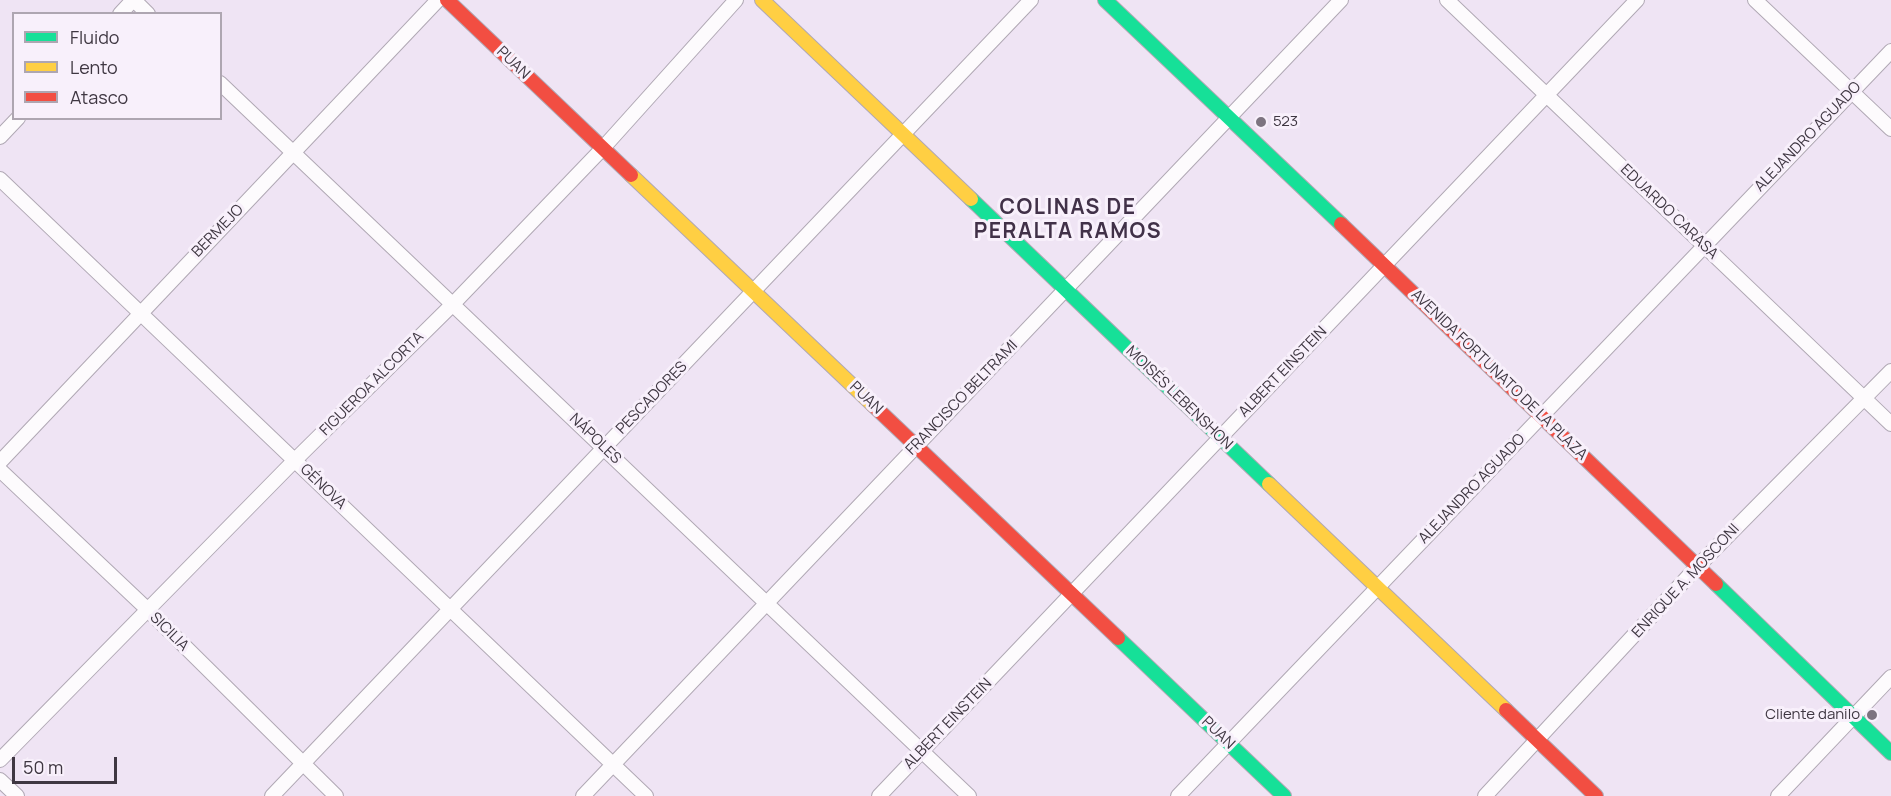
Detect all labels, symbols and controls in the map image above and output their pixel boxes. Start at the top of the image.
legend [12,12,222,120]
text: Fluido [70,25,119,49]
street label: PUAN [493,43,533,83]
text: Lento [70,55,118,79]
street label: ALEJANDRO AGUADO [1751,78,1865,196]
text: Atasco [70,85,128,109]
place label: 523 [1273,113,1298,131]
marker: 523 [1254,115,1268,129]
street label: EDUARDO CARASA [1616,161,1722,263]
district label: COLINAS DE PERALTA RAMOS [974,195,1162,245]
street label: BERMEJO [189,201,247,261]
street label: AVENIDA FORTUNATO DE LA PLAZA [1407,286,1591,464]
street label: ALBERT EINSTEIN [1235,323,1331,421]
street label: FIGUEROA ALCORTA [316,328,428,440]
street label: FRANCISCO BELTRAMI [902,337,1022,459]
street label: MOISÉS LEBENSHON [1122,342,1236,454]
street label: PESCADORES [613,358,691,438]
street label: PUAN [846,378,886,418]
street label: NÁPOLES [565,410,625,468]
street label: ALEJANDRO AGUADO [1415,430,1529,548]
street label: GÉNOVA [296,461,350,513]
street label: ENRIQUE A. MOSCONI [1629,520,1743,642]
street label: SICILIA [146,609,192,655]
street label: ALBERT EINSTEIN [900,675,996,773]
place label: Cliente danilo [1765,706,1860,724]
marker: Cliente danilo [1865,708,1879,722]
street label: PUAN [1198,713,1238,753]
scale bar [15,745,120,783]
text: 50 m [23,755,63,779]

